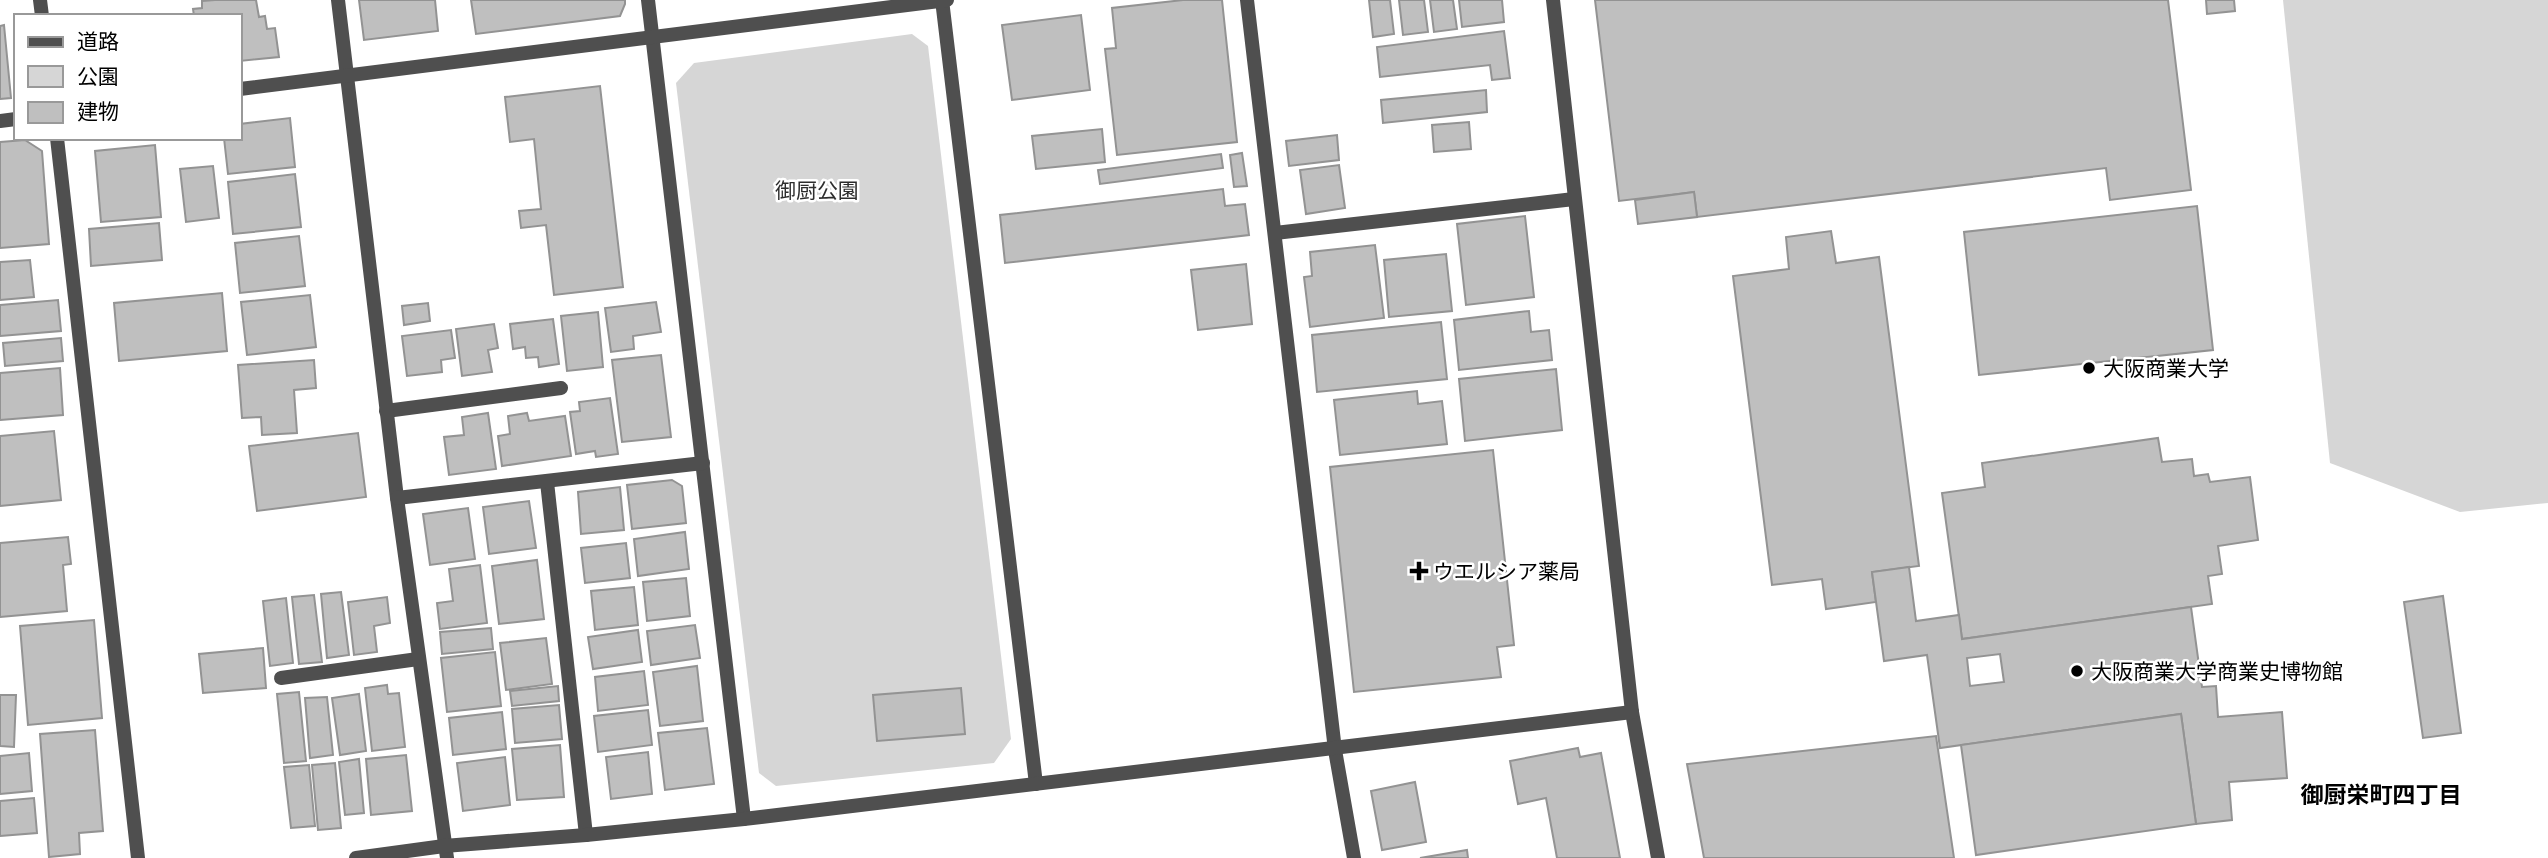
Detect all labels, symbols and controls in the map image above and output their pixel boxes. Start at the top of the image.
legend [14,14,242,140]
text: 道路 [77,27,119,56]
text: 公園 [77,62,119,91]
text: 建物 [77,97,119,126]
park label: 御厨公園 [775,176,859,205]
place label: 大阪商業大学 [2103,354,2229,383]
marker: 大阪商業大学 [2081,360,2097,376]
place label: ウエルシア薬局 [1433,557,1580,586]
marker: ウエルシア薬局 [1411,563,1427,579]
place label: 大阪商業大学商業史博物館 [2091,657,2343,686]
marker: 大阪商業大学商業史博物館 [2069,663,2085,679]
district label: 御厨栄町四丁目 [2301,779,2462,810]

